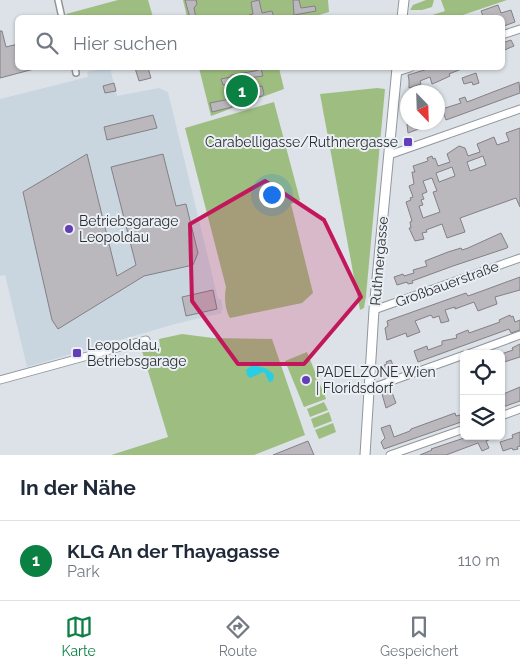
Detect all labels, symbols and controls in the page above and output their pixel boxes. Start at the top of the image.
search box [15,15,505,70]
icon: search [33,29,61,57]
text: Hier suchen [73,32,178,54]
pin: 1 [226,72,258,110]
north arrow [400,85,445,130]
place label: Carabelligasse/Ruthnergasse [205,134,398,150]
marker: Carabelligasse/Ruthnergasse [402,136,414,148]
your location [259,182,285,208]
place label: Betriebsgarage Leopoldau [79,213,178,245]
street label: Ruthnergasse [367,216,391,306]
marker: Betriebsgarage Leopoldau [63,223,75,235]
street label: Großbauerstraße [393,258,501,310]
place label: Leopoldau, Betriebsgarage [87,337,186,369]
marker: Leopoldau, Betriebsgarage [71,347,83,359]
map controls [460,350,505,440]
button: locate [460,350,505,395]
place label: PADELZONE Wien | Floridsdorf [316,364,436,396]
marker: PADELZONE Wien | Floridsdorf [300,374,312,386]
button: layers [460,395,505,440]
text: In der Nähe [20,475,136,500]
text: KLG An der Thayagasse [67,540,280,562]
text: 1 [32,551,40,570]
text: 110 m [458,551,500,570]
text: Park [67,562,100,581]
tab: Karte [61,613,96,659]
tab: Route [219,613,257,659]
tab: Gespeichert [380,613,459,659]

